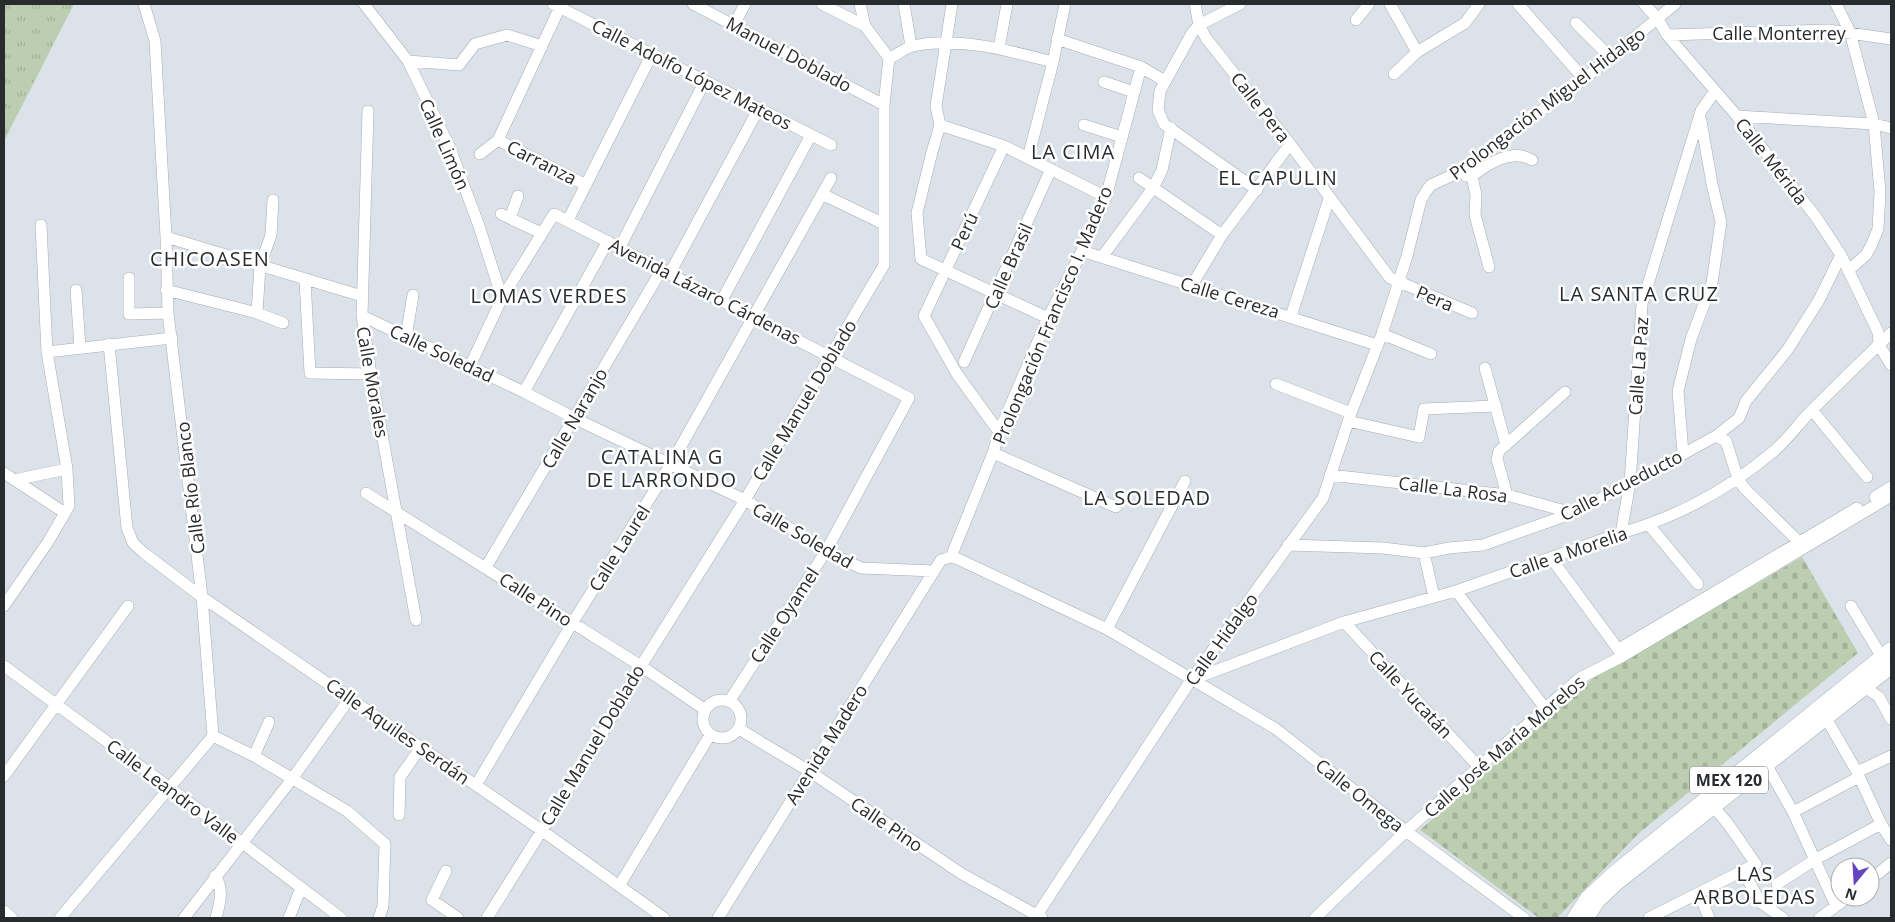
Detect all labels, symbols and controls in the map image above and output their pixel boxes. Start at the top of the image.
street label: Manuel Doblado [722,11,856,97]
street label: Calle Adolfo López Mateos [588,13,796,135]
street label: Prolongación Miguel Hidalgo [1444,21,1650,185]
street label: Calle Monterrey [1712,21,1847,45]
street label: Calle Pera [1226,67,1296,147]
street label: Calle Limón [414,94,476,194]
street label: Calle Mérida [1730,112,1814,210]
street label: Carranza [503,134,581,190]
district label: LA CIMA [1031,138,1115,165]
district label: EL CAPULIN [1218,164,1338,191]
street label: Prolongación Francisco I. Madero [987,182,1117,448]
street label: Perú [945,208,983,254]
street label: Calle Brasil [978,219,1038,313]
street label: Avenida Lázaro Cárdenas [605,232,805,350]
district label: CHICOASEN [150,245,270,272]
street label: Calle Cereza [1177,271,1283,323]
street label: Pera [1413,279,1457,317]
district label: LA SANTA CRUZ [1559,280,1719,307]
district label: LOMAS VERDES [471,282,627,309]
street label: Calle Manuel Doblado [746,315,862,485]
street label: Calle La Paz [1623,316,1653,416]
street label: Calle Soledad [386,318,498,388]
street label: Calle Morales [351,324,395,440]
street label: Calle Naranjo [535,363,613,473]
street label: Calle Río Blanco [170,421,210,555]
district label: CATALINA G DE LARRONDO [587,443,737,493]
street label: Calle Acueducto [1556,444,1686,526]
street label: Calle La Rosa [1397,470,1509,508]
district label: LA SOLEDAD [1083,484,1211,511]
street label: Calle Soledad [748,496,858,574]
street label: Calle Laurel [583,500,655,596]
street label: Calle a Morelia [1506,521,1630,583]
street label: Calle Oyamel [744,563,824,667]
street label: Calle Pino [495,566,577,632]
street label: Calle Hidalgo [1179,588,1263,690]
street label: Calle Yucatán [1364,645,1458,743]
street label: Calle Manuel Doblado [534,660,650,830]
street label: Calle José María Morelos [1419,670,1589,822]
street label: Calle Aquiles Serdán [321,672,475,790]
street label: Avenida Madero [779,679,873,809]
street label: Calle Leandro Valle [102,733,244,849]
street label: Calle Omega [1311,753,1409,837]
road number: MEX 120 [1690,766,1768,794]
street label: Calle Pino [846,791,928,857]
north arrow [1830,857,1880,907]
district label: LAS ARBOLEDAS [1694,860,1816,910]
text: N [1842,884,1859,906]

